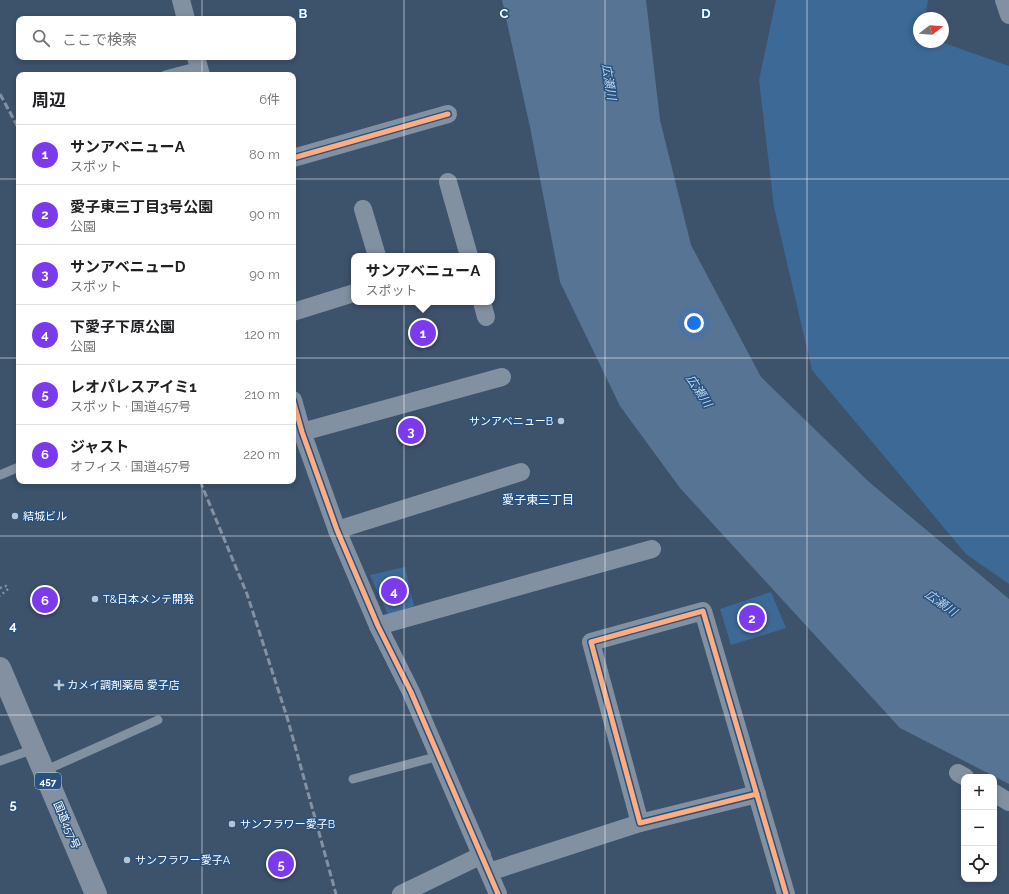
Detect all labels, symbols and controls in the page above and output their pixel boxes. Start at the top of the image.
text: B [299,6,308,21]
text: C [500,6,509,21]
text: D [701,6,711,21]
north arrow [913,12,949,48]
search box [16,16,296,60]
icon: search [30,27,52,49]
text: ここで検索 [62,31,137,49]
water label: 広瀬川 [599,63,619,103]
text: 周辺 [32,90,66,110]
text: 6件 [259,92,280,107]
text: サンアベニューA [70,138,185,156]
text: 1 [42,147,48,162]
text: 80 m [249,147,280,162]
text: スポット [70,159,122,174]
text: 愛子東三丁目3号公園 [70,198,213,216]
text: 2 [41,207,49,222]
text: 90 m [249,207,280,222]
text: 公園 [70,219,96,234]
popup [351,253,495,305]
text: サンアベニューD [70,258,185,276]
text: サンアベニューA [366,262,480,280]
text: 3 [41,267,49,282]
text: 90 m [249,267,280,282]
text: スポット [70,279,122,294]
text: スポット [366,283,418,298]
your location [684,313,704,333]
text: 下愛子下原公園 [70,318,175,336]
pin: 1 [410,318,436,348]
text: 4 [41,327,49,342]
text: 120 m [244,327,280,342]
text: 公園 [70,339,96,354]
water label: 広瀬川 [683,372,716,412]
text: レオパレスアイミ1 [70,378,197,396]
text: 5 [41,387,49,402]
text: 210 m [244,387,280,402]
text: スポット · 国道457号 [70,399,191,414]
place label: サンアベニューB [469,415,553,428]
pin: 3 [398,416,424,446]
marker: サンアベニューB [556,416,566,426]
text: ジャスト [70,438,129,456]
text: 6 [41,447,49,462]
text: 220 m [243,447,280,462]
text: オフィス · 国道457号 [70,459,191,474]
district label: 愛子東三丁目 [502,493,574,507]
place label: 結城ビル [23,510,67,523]
marker: 結城ビル [10,511,20,521]
pin: 4 [381,576,407,606]
pin: 6 [32,585,58,615]
water label: 広瀬川 [922,587,961,620]
place label: T&日本メンテ開発 [103,593,194,606]
marker: T&日本メンテ開発 [90,594,100,604]
pin: 2 [739,603,765,633]
text: 4 [9,618,17,633]
place label: カメイ調剤薬局 愛子店 [67,679,180,692]
marker: カメイ調剤薬局 愛子店 [54,680,64,690]
road number: 457 [35,773,61,789]
map controls [961,774,997,882]
button: + [961,774,997,810]
text: 5 [9,797,17,812]
street label: 国道457号 [51,799,82,851]
button: − [961,810,997,846]
place label: サンフラワー愛子B [240,818,335,831]
marker: サンフラワー愛子B [227,819,237,829]
button: locate [961,846,997,882]
pin: 5 [268,849,294,879]
place label: サンフラワー愛子A [135,854,231,867]
marker: サンフラワー愛子A [122,855,132,865]

